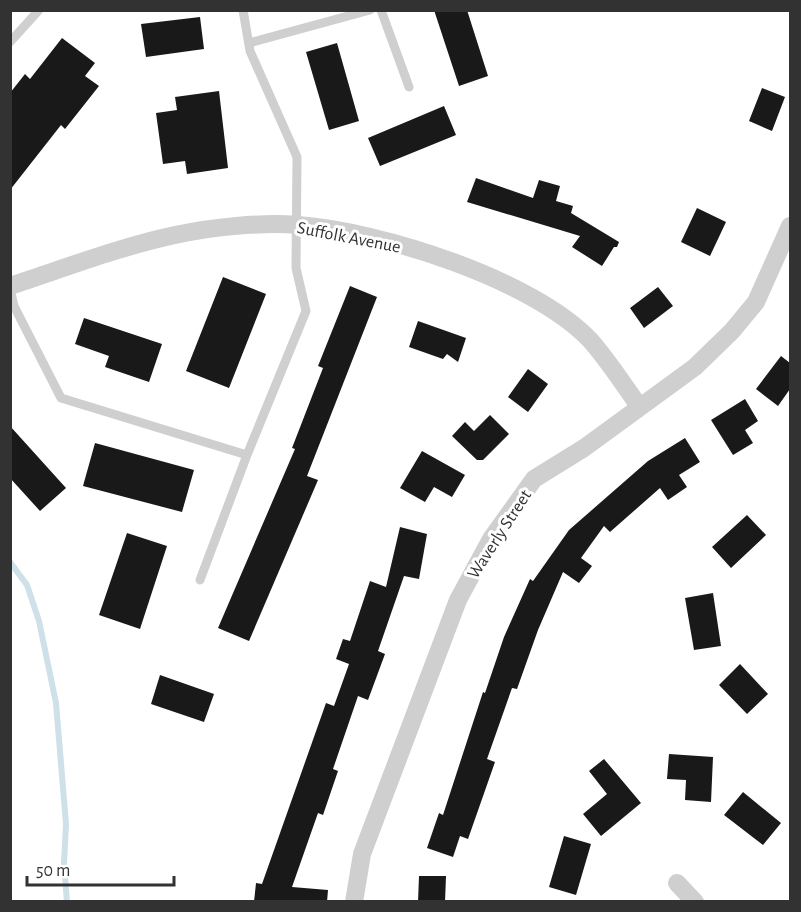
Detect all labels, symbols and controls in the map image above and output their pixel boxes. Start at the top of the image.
street label: Suffolk Avenue [296,219,402,257]
street label: Waverly Street [464,487,535,582]
scale bar [27,849,174,887]
text: 50 m [36,862,70,880]

